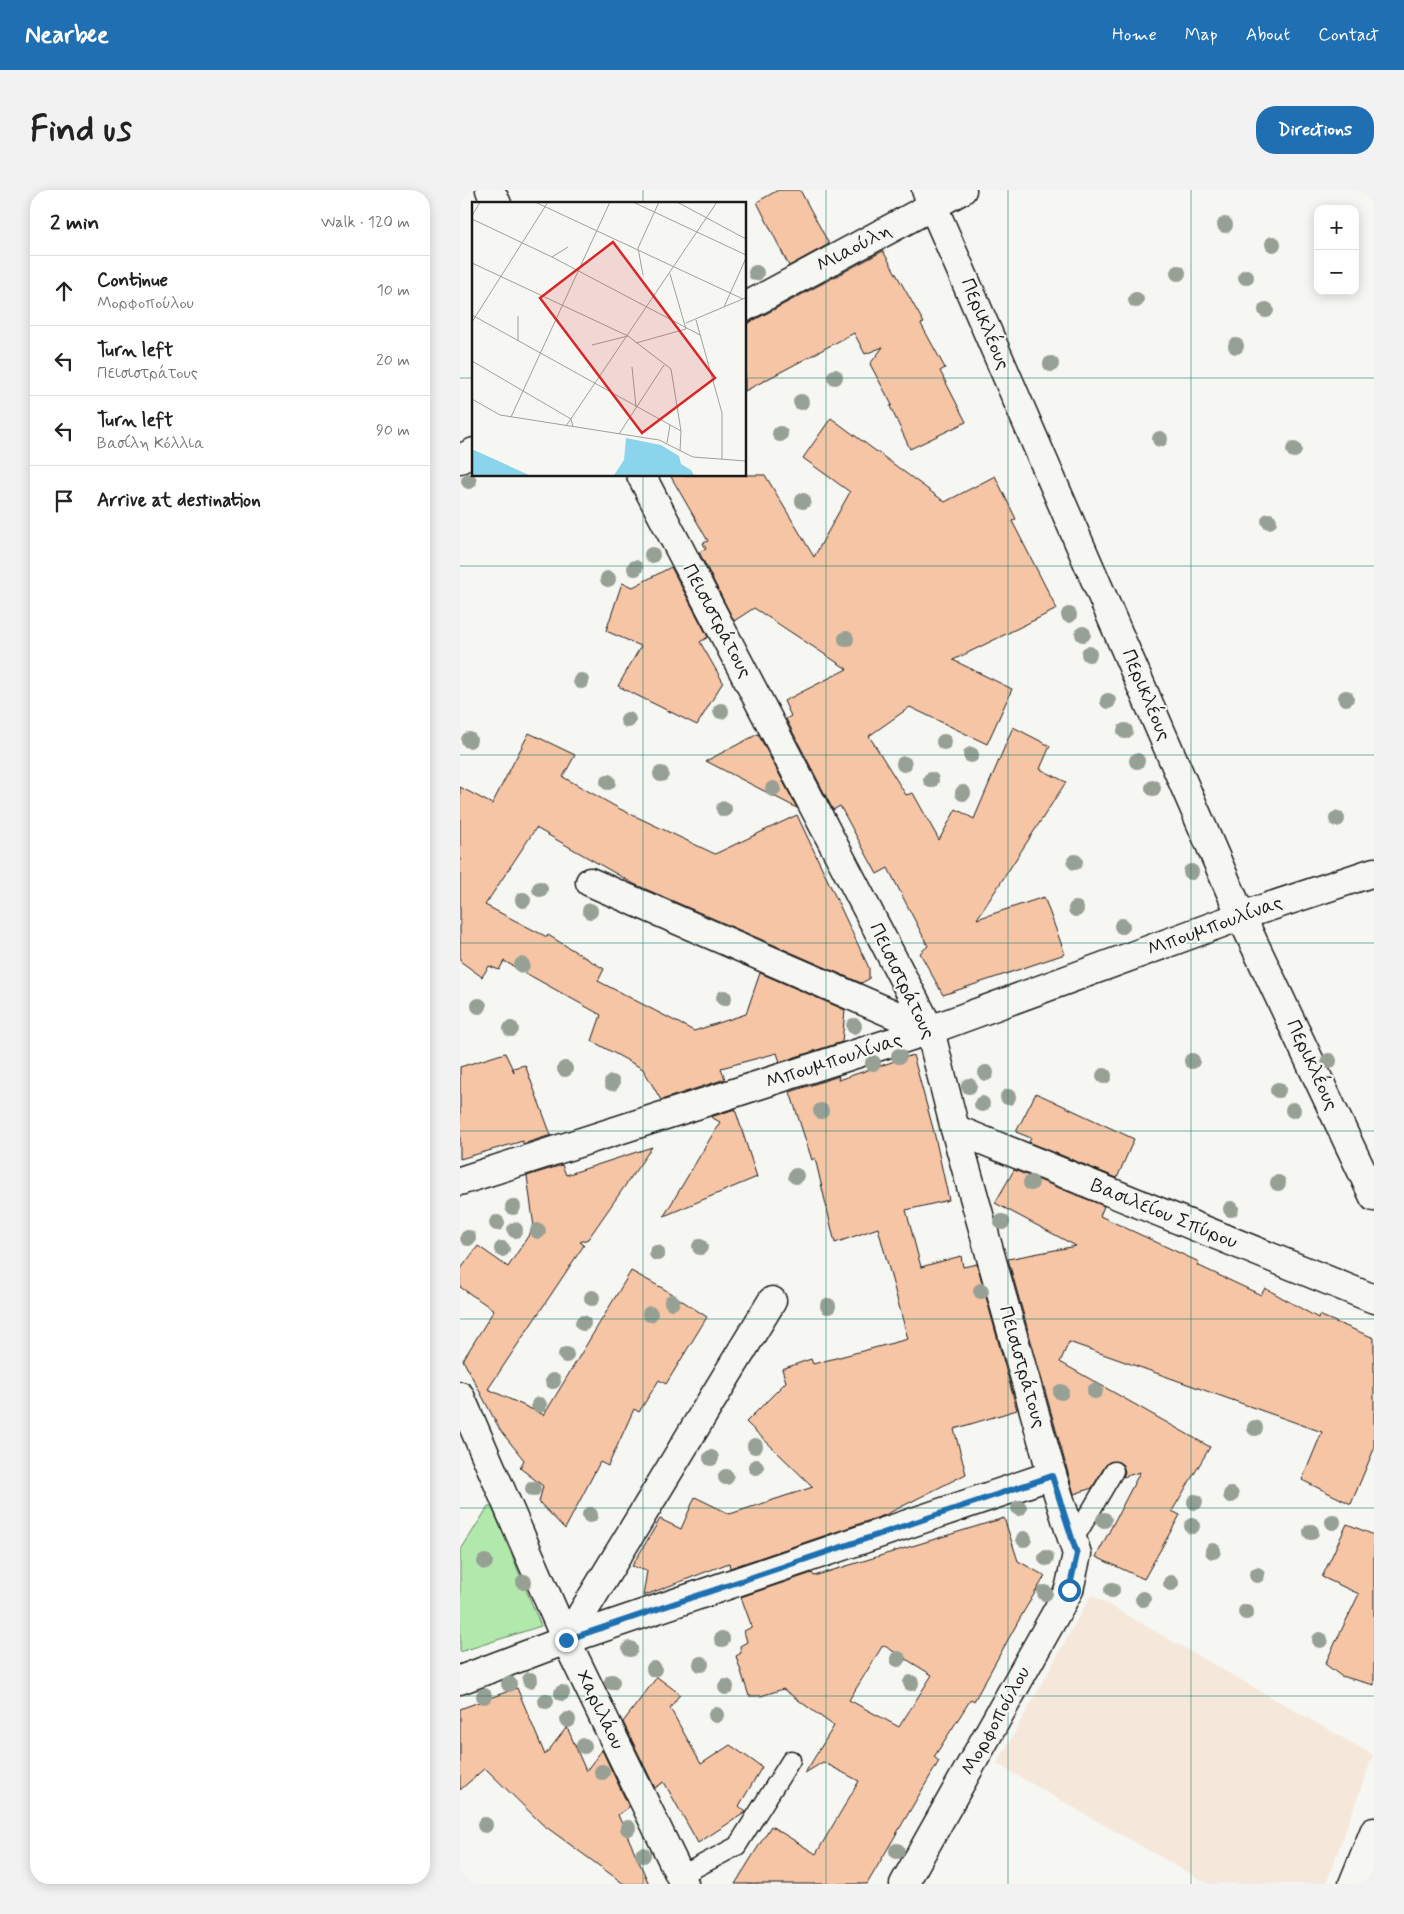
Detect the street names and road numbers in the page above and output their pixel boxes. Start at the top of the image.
street label: Μιαούλη [812,217,896,279]
street label: Περικλέους [954,274,1016,374]
street label: Πεισιστράτους [676,559,759,683]
street label: Περικλέους [1115,645,1177,745]
street label: Μπουμπουλίνας [1144,889,1286,963]
street label: Πεισιστράτους [862,918,942,1044]
street label: Περικλέους [1279,1015,1345,1115]
street label: Μπουμπουλίνας [762,1026,906,1096]
street label: Βασιλείου Σπύρου [1086,1172,1242,1256]
street label: Πεισιστράτους [992,1303,1052,1431]
street label: Μορφοπούλου [955,1662,1037,1780]
street label: Χαριλάου [569,1666,631,1754]

